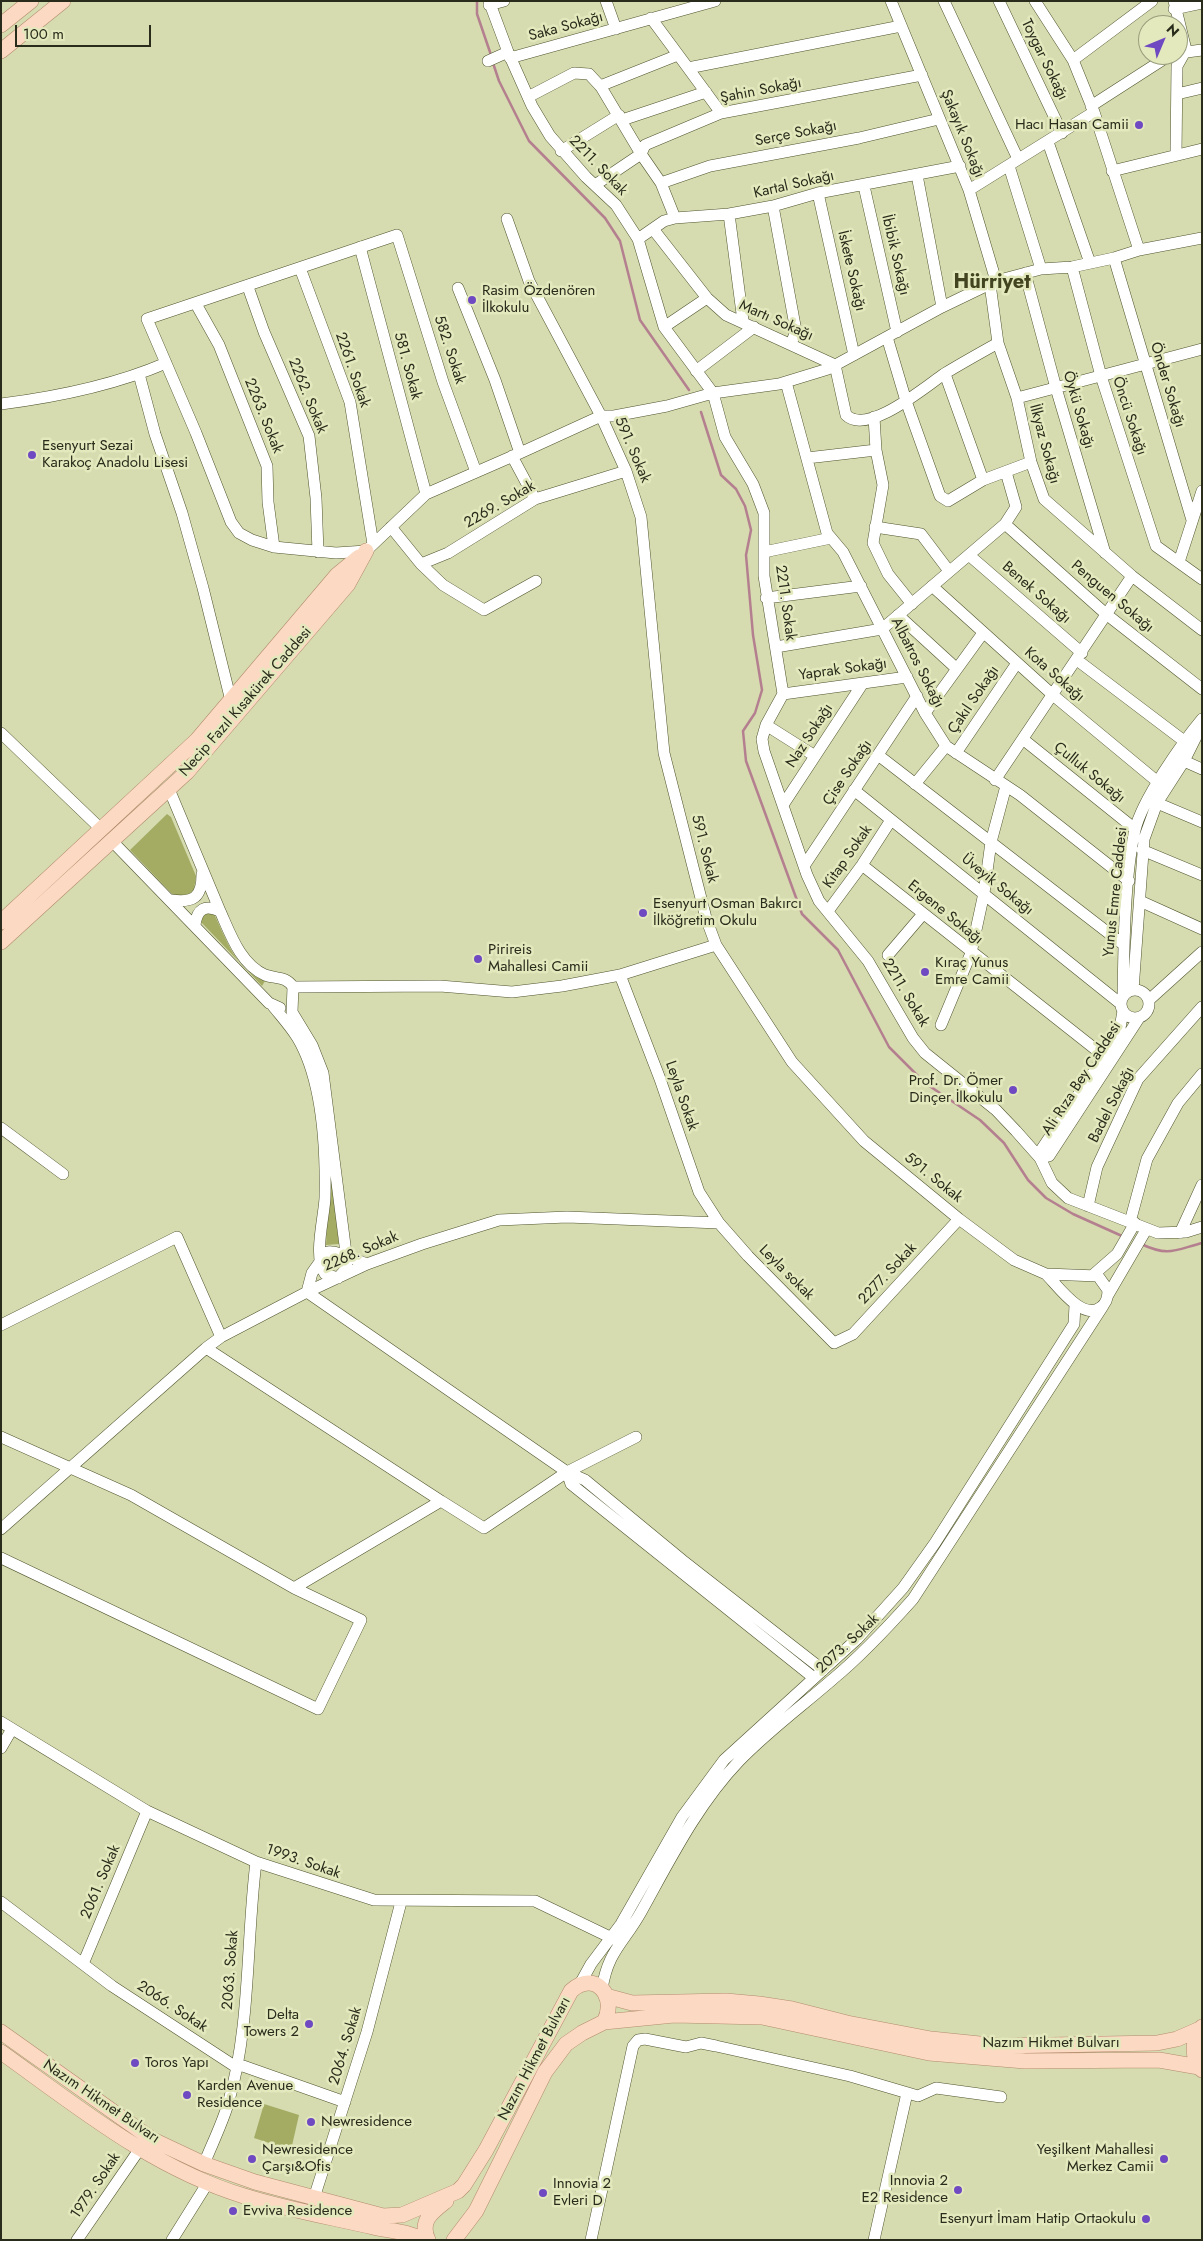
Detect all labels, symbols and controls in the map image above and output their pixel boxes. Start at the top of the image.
street label: Saka Sokağı [527,8,605,46]
scale bar [18,15,154,47]
north arrow [1138,15,1188,65]
street label: Toygar Sokağı [1017,17,1071,103]
text: N [1162,19,1184,41]
text: 100 m [23,23,64,45]
street label: Şahin Sokağı [719,74,803,108]
street label: Şakayık Sokağı [936,87,988,181]
place label: Hacı Hasan Camii [1015,116,1129,134]
street label: Serçe Sokağı [754,117,838,151]
marker: Hacı Hasan Camii [1133,119,1145,131]
street label: 2211. Sokak [565,132,631,200]
street label: Kartal Sokağı [752,167,836,203]
street label: İbibik Sokağı [877,213,913,297]
street label: İskete Sokağı [833,229,869,313]
district label: Hürriyet [953,271,1031,295]
place label: Rasim Özdenören İlkokulu [482,282,595,317]
marker: Rasim Özdenören İlkokulu [466,294,478,306]
street label: Martı Sokağı [736,297,816,345]
street label: 582. Sokak [429,313,469,387]
street label: 2261. Sokak [331,330,373,410]
street label: 581. Sokak [389,330,425,402]
street label: Önder Sokağı [1145,340,1189,430]
street label: 2262. Sokak [284,356,330,436]
street label: Öykü Sokağı [1058,369,1098,451]
street label: Öncü Sokağı [1108,374,1150,458]
street label: 2263. Sokak [240,376,286,456]
street label: İlkyaz Sokağı [1025,402,1063,486]
street label: 591. Sokak [610,414,654,486]
place label: Esenyurt Sezai Karakoç Anadolu Lisesi [42,437,188,472]
marker: Esenyurt Sezai Karakoç Anadolu Lisesi [26,449,38,461]
street label: 2269. Sokak [461,477,539,533]
street label: Penguen Sokağı [1067,557,1157,637]
street label: Benek Sokağı [998,558,1074,628]
street label: 2211. Sokak [771,564,799,642]
street label: Albatros Sokağı [886,615,948,711]
street label: Necip Fazıl Kısakürek Caddesi [176,623,316,781]
street label: Kota Sokağı [1020,644,1088,706]
street label: Yaprak Sokağı [798,655,888,685]
street label: Çakıl Sokağı [945,662,1003,738]
street label: Naz Sokağı [783,701,837,771]
street label: Çise Sokağı [820,737,876,809]
street label: Çulluk Sokağı [1050,739,1128,807]
street label: 591. Sokak [687,813,721,885]
street label: Kitap Sokak [820,822,876,892]
street label: Yunus Emre Caddesi [1100,826,1132,958]
street label: Üveyik Sokağı [957,850,1037,920]
street label: Ergene Sokağı [904,877,986,949]
place label: Esenyurt Osman Bakırcı İlköğretim Okulu [653,895,802,930]
marker: Esenyurt Osman Bakırcı İlköğretim Okulu [637,907,649,919]
place label: Pirireis Mahallesi Camii [488,941,589,976]
marker: Pirireis Mahallesi Camii [472,953,484,965]
place label: Kıraç Yunus Emre Camii [935,954,1009,989]
street label: 2211. Sokak [878,956,932,1030]
marker: Kıraç Yunus Emre Camii [919,966,931,978]
street label: Ali Rıza Bey Caddesi [1039,1019,1125,1139]
street label: Leyla Sokak [661,1059,701,1133]
street label: Badel Sokağı [1085,1064,1139,1146]
place label: Prof. Dr. Ömer Dinçer İlkokulu [909,1072,1003,1107]
marker: Prof. Dr. Ömer Dinçer İlkokulu [1007,1084,1019,1096]
street label: 591. Sokak [900,1149,966,1207]
street label: 2268. Sokak [321,1228,401,1276]
street label: 2277. Sokak [855,1240,921,1308]
street label: Leyla sokak [755,1242,817,1304]
street label: 2073. Sokak [813,1610,883,1678]
street label: 1993. Sokak [263,1841,343,1883]
street label: 2061. Sokak [77,1842,125,1922]
street label: 2063. Sokak [219,1929,243,2011]
street label: 2066. Sokak [133,1977,211,2037]
street label: Nazım Hikmet Bulvarı [495,1994,575,2124]
street label: 2064. Sokak [326,2005,366,2087]
place label: Delta Towers 2 [244,2006,299,2041]
marker: Delta Towers 2 [303,2018,315,2030]
street label: Nazım Hikmet Bulvarı [982,2034,1120,2052]
place label: Toros Yapı [145,2054,209,2072]
street label: Nazım Hikmet Bulvarı [39,2056,163,2148]
marker: Toros Yapı [129,2057,141,2069]
place label: Karden Avenue Residence [197,2077,293,2112]
marker: Karden Avenue Residence [181,2089,193,2101]
place label: Newresidence [321,2113,412,2131]
marker: Newresidence [305,2116,317,2128]
place label: Newresidence Çarşı&Ofis [262,2141,353,2176]
place label: Yeşilkent Mahallesi Merkez Camii [1037,2141,1154,2176]
street label: 1979. Sokak [67,2149,125,2223]
marker: Newresidence Çarşı&Ofis [246,2153,258,2165]
marker: Yeşilkent Mahallesi Merkez Camii [1158,2153,1170,2165]
place label: Innovia 2 E2 Residence [862,2172,948,2207]
place label: Innovia 2 Evleri D [553,2175,611,2210]
marker: Innovia 2 E2 Residence [952,2184,964,2196]
marker: Innovia 2 Evleri D [537,2187,549,2199]
place label: Evviva Residence [243,2202,352,2220]
marker: Evviva Residence [227,2205,239,2217]
place label: Esenyurt İmam Hatip Ortaokulu [940,2210,1136,2228]
marker: Esenyurt İmam Hatip Ortaokulu [1140,2213,1152,2225]

